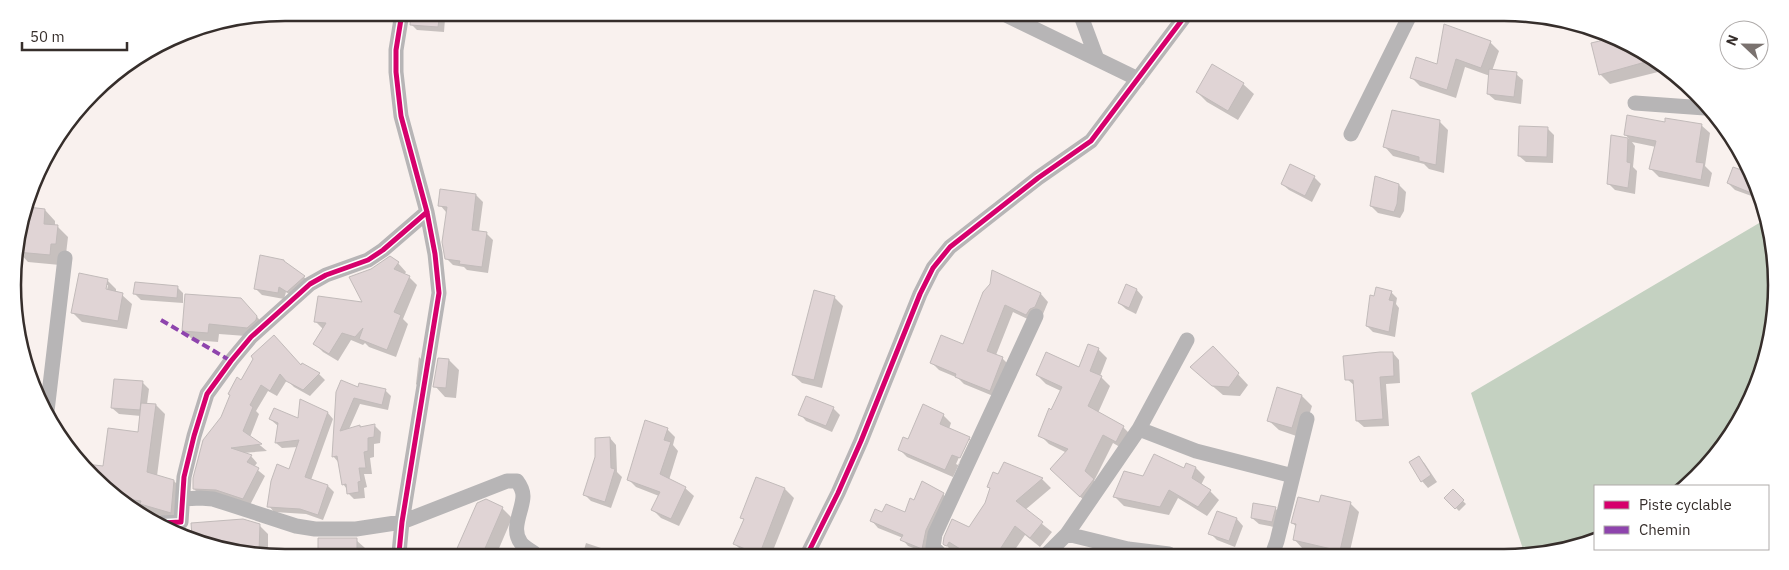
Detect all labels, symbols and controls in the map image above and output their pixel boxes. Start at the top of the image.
scale bar [22,20,128,52]
north arrow [1719,20,1769,70]
text: 50 m [30,27,65,46]
text: N [1722,32,1742,48]
legend [1594,485,1769,550]
text: Piste cyclable [1639,495,1732,514]
text: Chemin [1639,520,1690,539]

